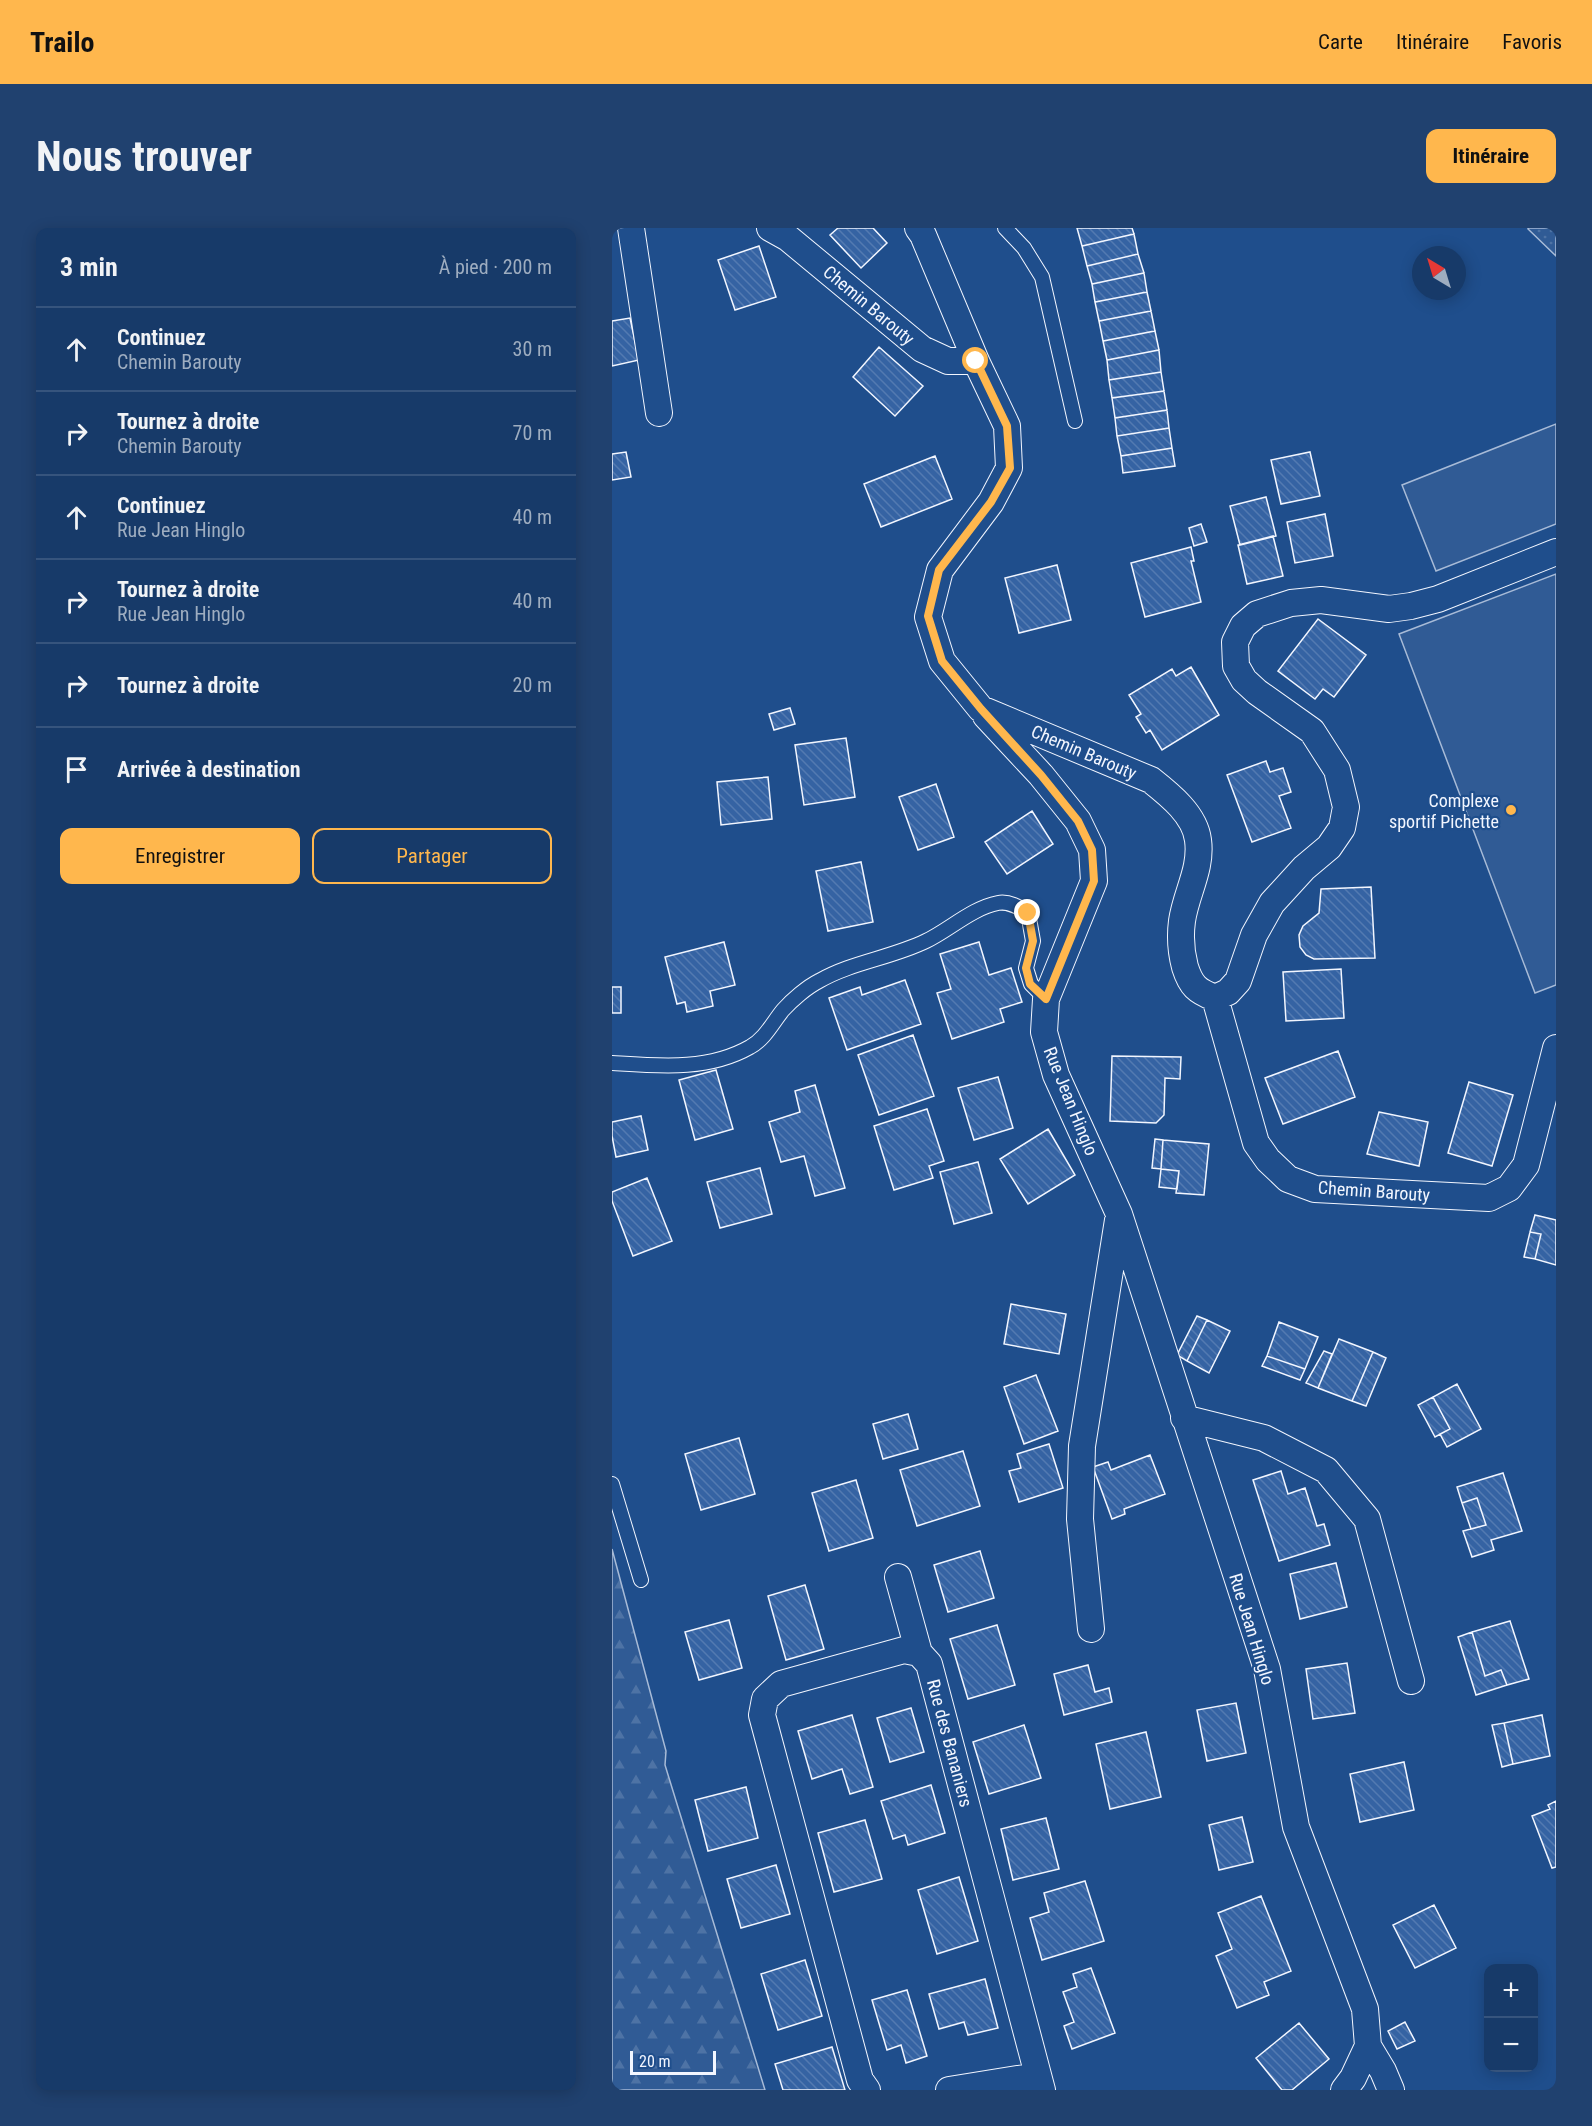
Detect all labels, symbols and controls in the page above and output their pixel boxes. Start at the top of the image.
text: Trailo [30,26,94,59]
text: Carte [1318,30,1363,54]
text: Itinéraire [1396,30,1469,54]
text: Favoris [1502,30,1562,54]
button: Itinéraire [1426,129,1556,183]
text: Nous trouver [36,132,252,181]
north arrow [1412,246,1466,300]
text: 3 min [60,252,118,282]
text: À pied · 200 m [439,255,552,279]
street label: Chemin Barouty [819,261,919,349]
text: Continuez [117,325,206,350]
icon: ahead [60,333,93,366]
text: 30 m [513,337,552,361]
route start [962,347,988,373]
text: Chemin Barouty [117,350,242,374]
text: Tournez à droite [117,409,259,434]
icon: right [60,417,93,450]
text: 70 m [513,421,552,445]
text: Chemin Barouty [117,434,242,458]
text: Continuez [117,493,206,518]
icon: ahead [60,501,93,534]
text: 40 m [513,505,552,529]
text: Rue Jean Hinglo [117,518,245,542]
text: Tournez à droite [117,577,259,602]
icon: right [60,585,93,618]
text: 40 m [513,589,552,613]
text: Rue Jean Hinglo [117,602,245,626]
icon: right [60,669,93,702]
text: Tournez à droite [117,673,259,698]
text: 20 m [513,673,552,697]
street label: Chemin Barouty [1028,720,1140,784]
icon: arrive [60,753,93,786]
text: Arrivée à destination [117,757,301,782]
place label: Complexe sportif Pichette [1389,790,1499,832]
marker: Complexe sportif Pichette [1504,803,1518,817]
button: Enregistrer [60,828,300,884]
button: Partager [312,828,552,884]
route end [1014,899,1040,925]
street label: Rue Jean Hinglo [1040,1044,1102,1158]
street label: Chemin Barouty [1317,1177,1431,1205]
street label: Rue Jean Hinglo [1225,1571,1279,1687]
street label: Rue des Bananiers [923,1677,977,1809]
map controls [1484,1964,1538,2072]
button: + [1484,1964,1538,2018]
button: − [1484,2018,1538,2072]
scale bar [630,2048,716,2076]
text: 20 m [639,2052,671,2071]

